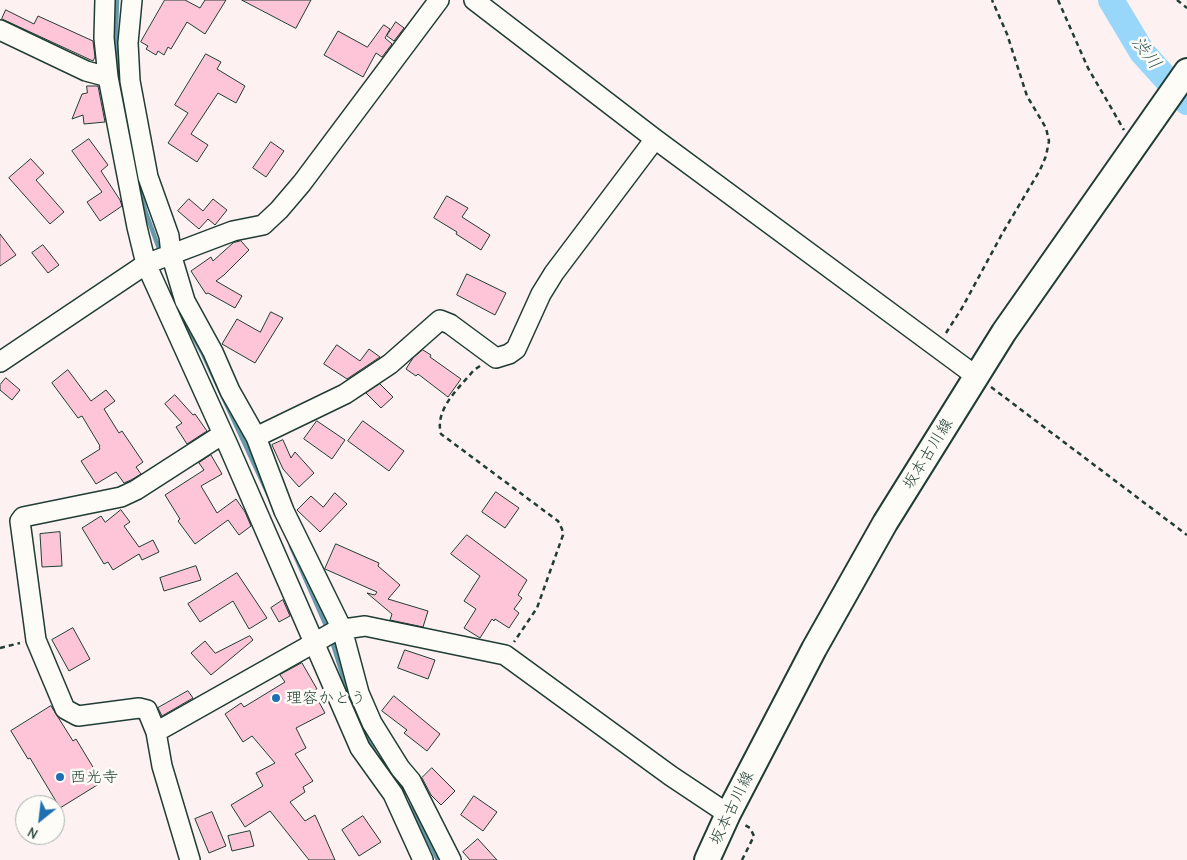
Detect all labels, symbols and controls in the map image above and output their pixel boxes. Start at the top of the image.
water label: 渋川 [1127,32,1165,74]
street label: 坂本古川線 [899,415,957,493]
place label: 理容かとう [286,688,366,708]
marker: 理容かとう [270,692,282,704]
place label: 西光寺 [70,767,118,787]
street label: 坂本古川線 [706,768,758,848]
marker: 西光寺 [54,771,66,783]
north arrow [15,795,65,845]
text: N [25,823,41,842]

